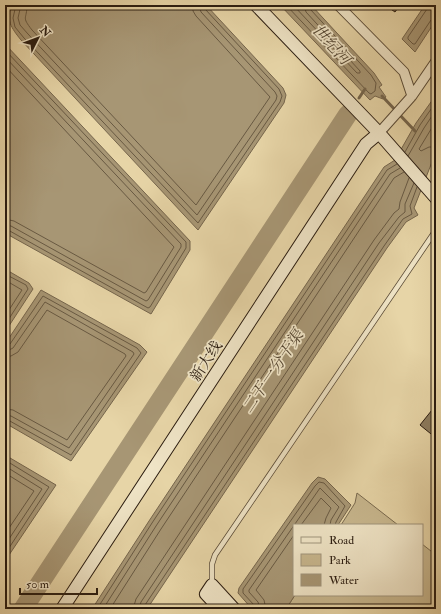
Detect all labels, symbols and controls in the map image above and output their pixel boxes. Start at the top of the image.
north arrow [18,18,58,58]
water label: 世纪河 [308,20,357,71]
text: N [36,23,54,41]
water label: 二干一分干渠 [238,325,309,417]
street label: 新大线 [186,337,227,385]
legend [293,524,423,596]
text: Road [329,533,354,548]
text: Park [329,553,351,568]
scale bar [20,570,97,596]
text: Water [328,573,359,588]
text: 50 m [26,577,50,592]

